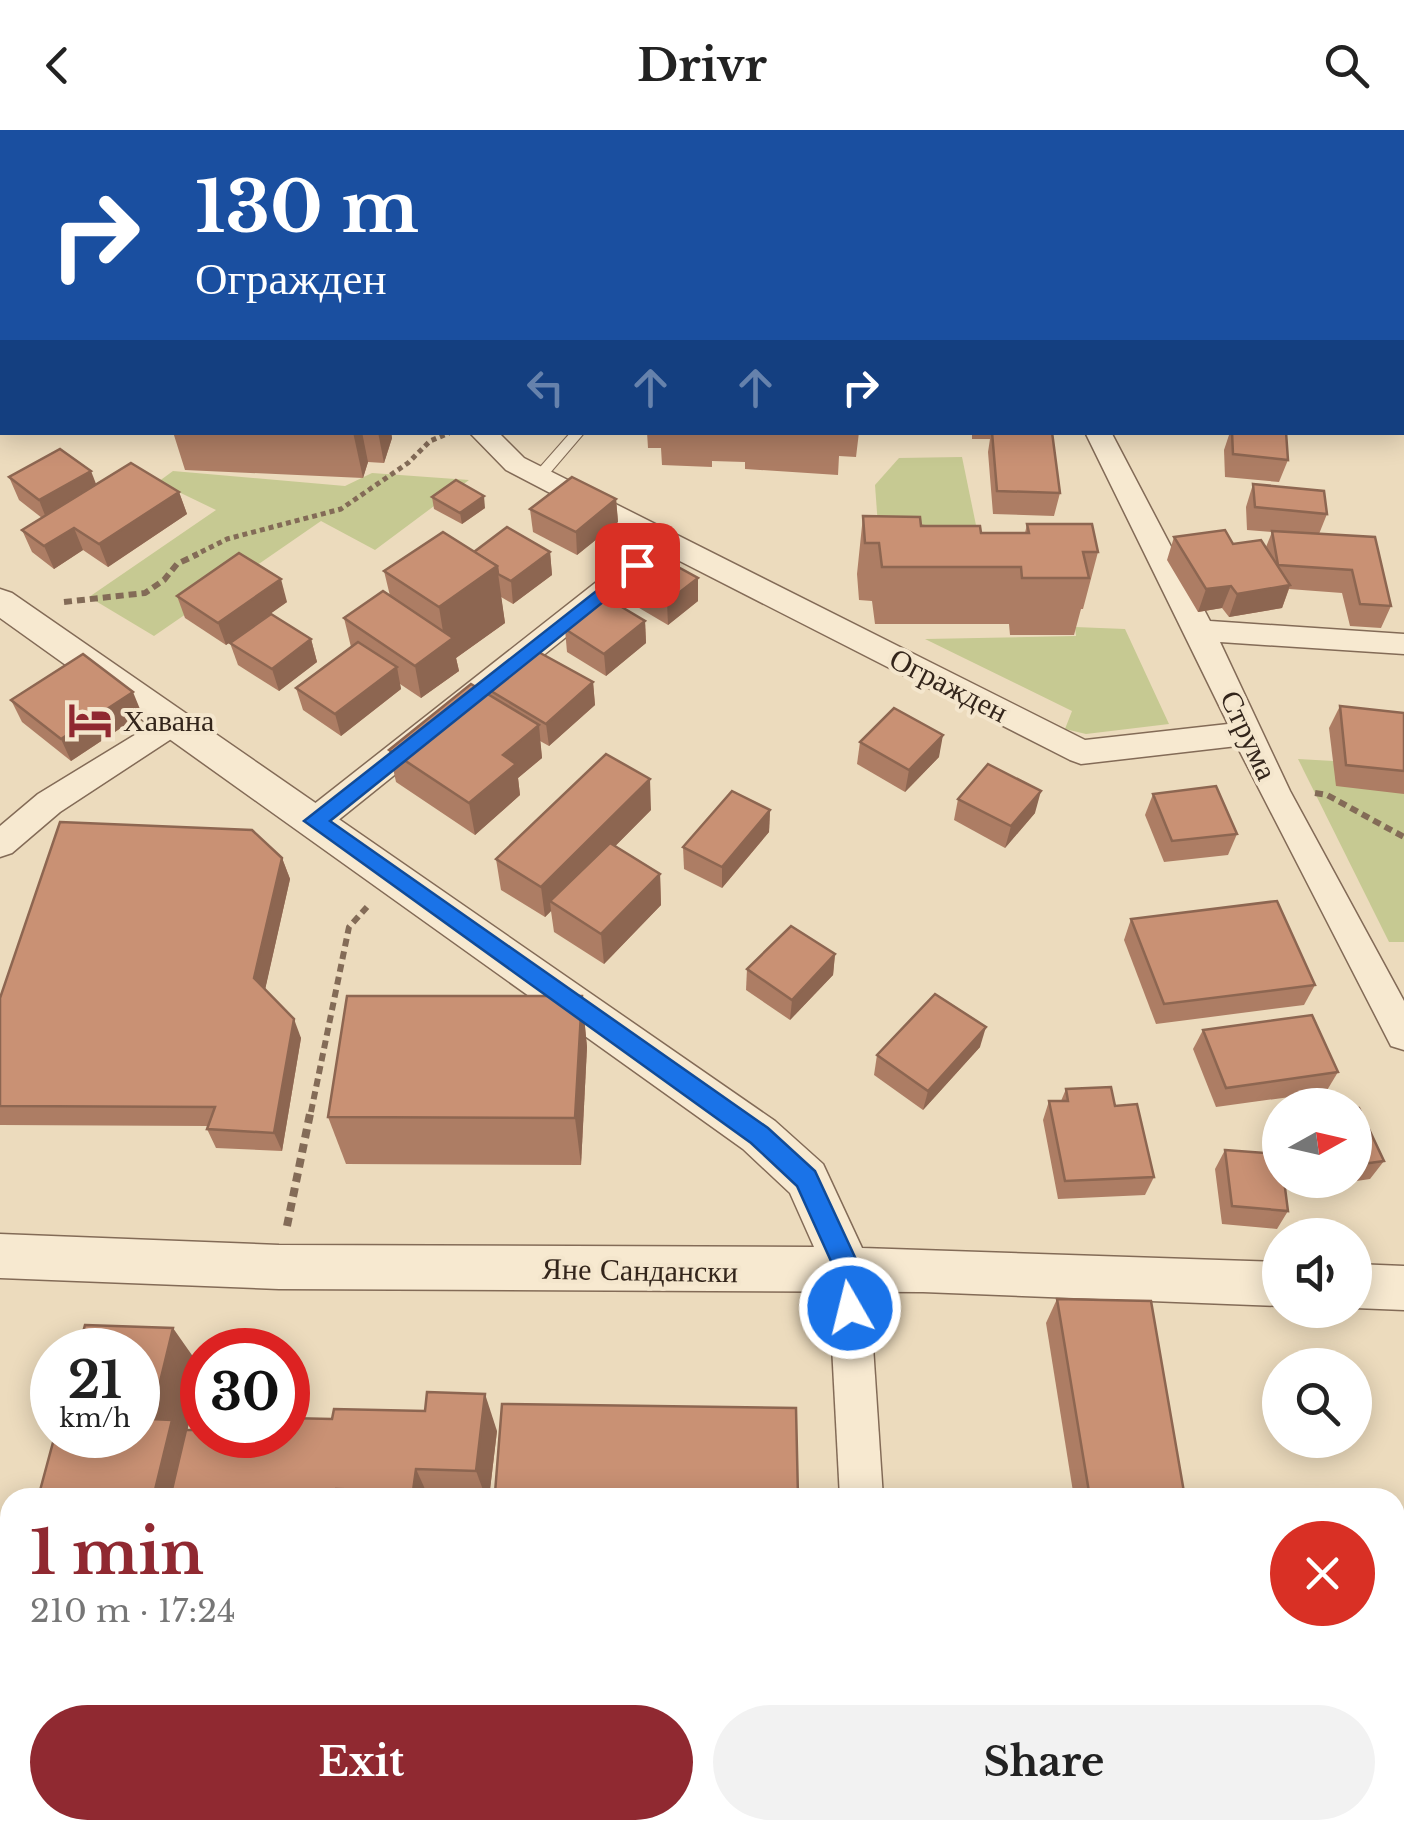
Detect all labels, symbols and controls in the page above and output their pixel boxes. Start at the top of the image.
text: Drivr [637,37,767,93]
icon: back [30,38,85,93]
icon: search [1319,38,1374,93]
text: 130 m [195,164,419,251]
icon: right [30,170,160,300]
text: Огражден [195,250,386,306]
icon: left [518,360,573,415]
icon: ahead [623,360,678,415]
icon: ahead [728,360,783,415]
icon: right [833,360,888,415]
pin [595,523,680,608]
icon: arrive [610,538,665,593]
street label: Огражден [884,640,1014,730]
street label: Струма [1212,684,1286,786]
hotel icon: Хавана [66,696,114,744]
place label: Хавана [123,702,214,739]
north arrow [1262,1088,1372,1198]
map controls [1262,1088,1372,1458]
button: sound [1262,1218,1372,1328]
street label: Яне Сандански [542,1250,738,1290]
position arrow [798,1256,902,1360]
speed limit sign: 30 [180,1328,310,1458]
button: search [1262,1348,1372,1458]
text: 21 [68,1349,122,1412]
text: km/h [60,1403,130,1434]
text: 1 min [30,1516,204,1590]
button: close [1270,1521,1375,1626]
text: 210 m · 17:24 [30,1591,236,1631]
button: Exit [30,1705,693,1820]
button: Share [713,1705,1375,1820]

